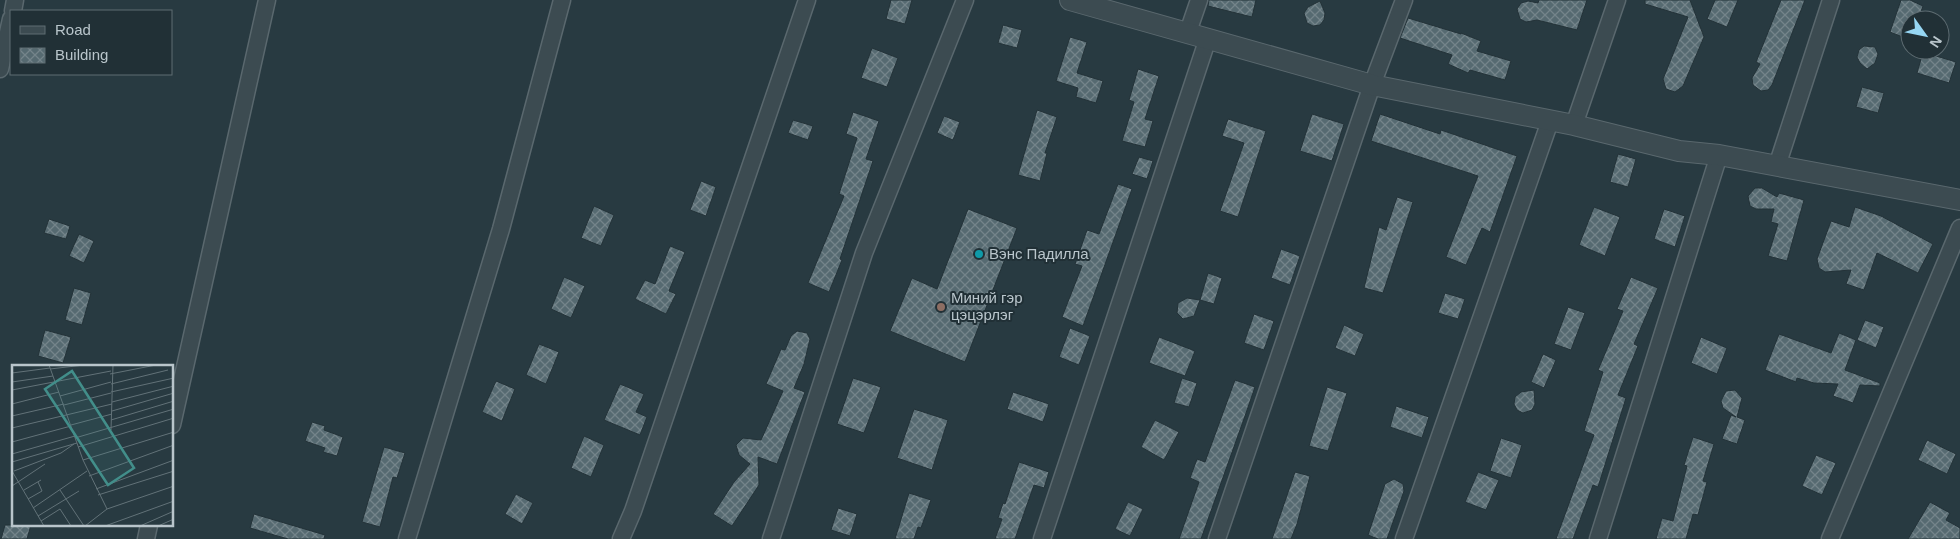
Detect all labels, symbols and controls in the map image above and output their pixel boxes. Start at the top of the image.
legend [10,10,172,75]
north arrow [1900,10,1950,60]
text: Road [55,21,91,38]
text: N [1926,33,1945,51]
text: Building [55,46,108,63]
place label: Вэнс Падилла [989,245,1089,262]
marker: Вэнс Падилла [973,248,985,260]
place label: Миний гэр цэцэрлэг [951,289,1023,323]
marker: Миний гэр цэцэрлэг [935,301,947,313]
inset map [12,365,174,526]

